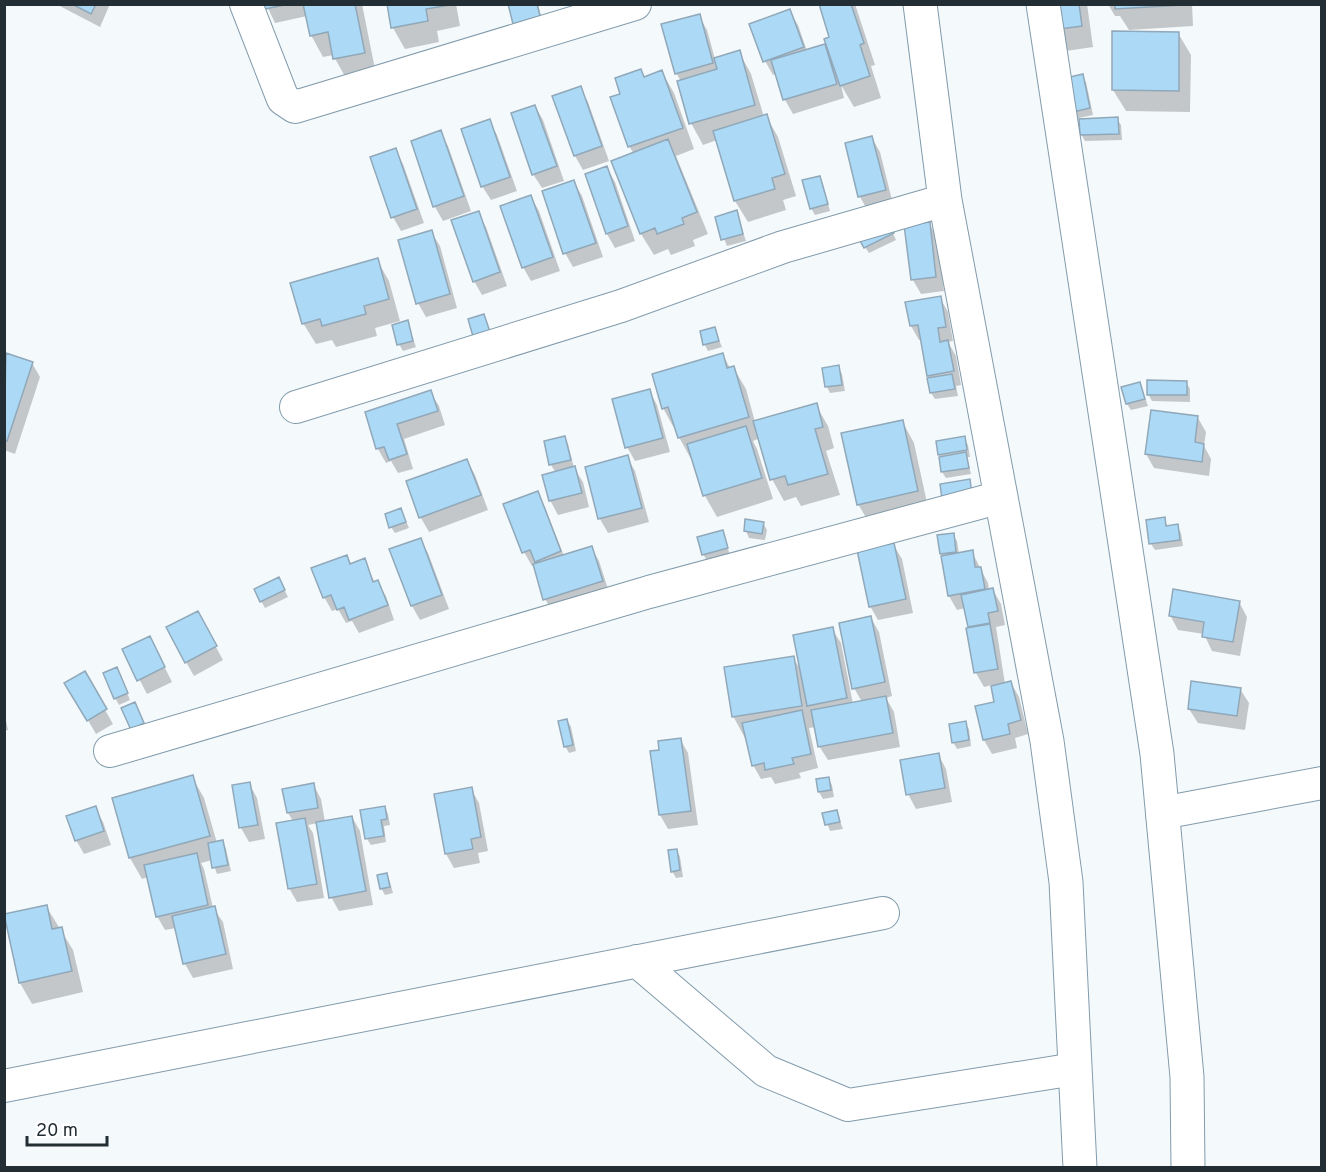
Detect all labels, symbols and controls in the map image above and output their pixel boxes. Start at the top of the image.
scale bar [27,1109,106,1147]
text: 20 m [36,1120,78,1143]

